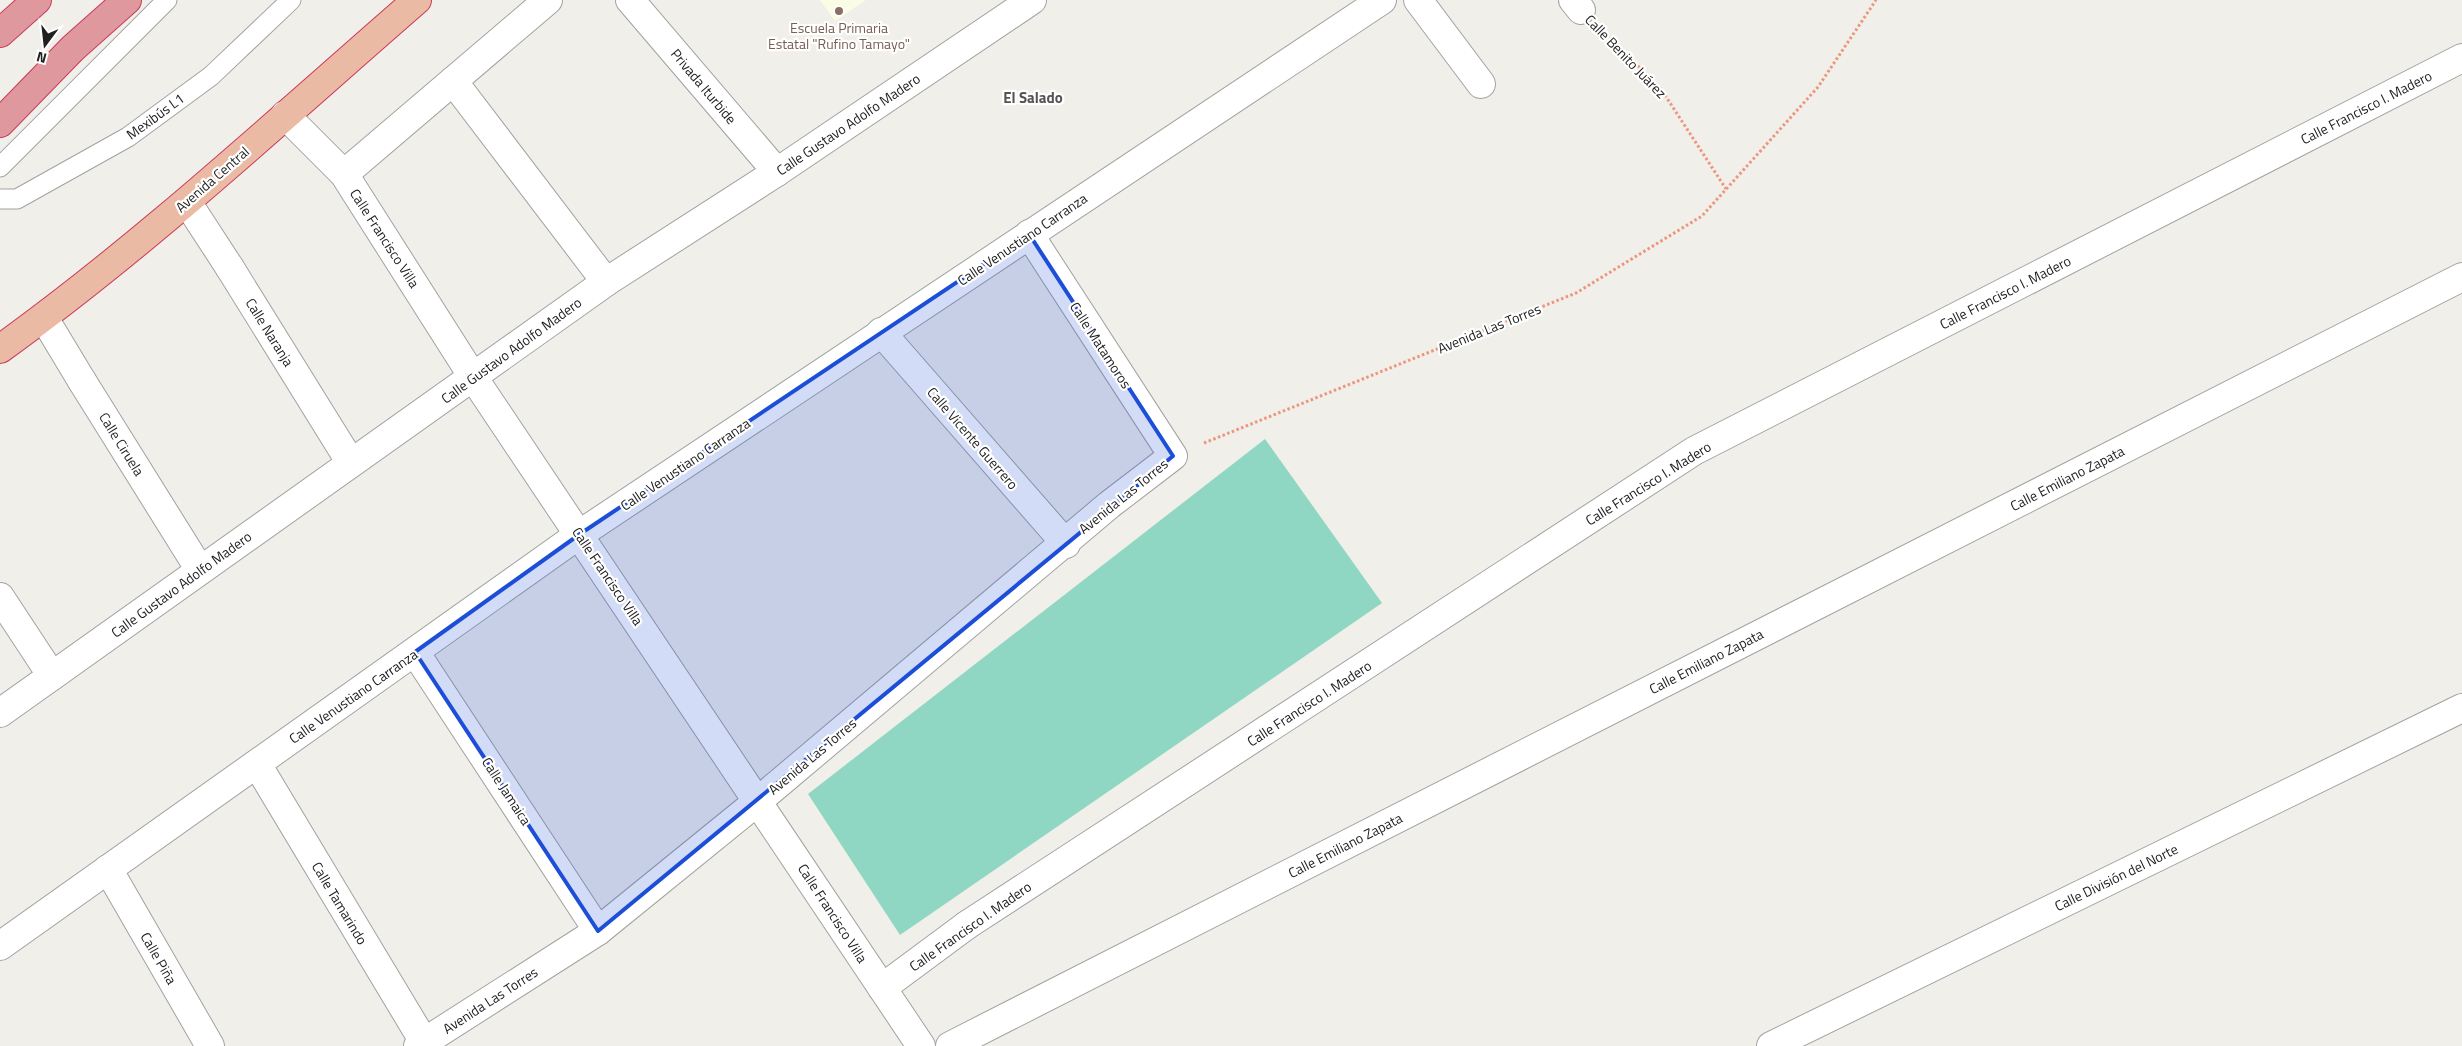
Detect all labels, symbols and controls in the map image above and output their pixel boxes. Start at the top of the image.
marker: Escuela Primaria Estatal "Rufino Tamayo" [833,5,845,17]
street label: Calle Benito Juárez [1580,9,1672,103]
place label: Escuela Primaria Estatal "Rufino Tamayo" [768,17,910,54]
north arrow [20,20,70,70]
street label: Privada Iturbide [666,44,742,128]
text: N [34,47,49,69]
street label: Calle Francisco I. Madero [2297,65,2435,149]
street label: Calle Gustavo Adolfo Madero [772,68,924,180]
district label: El Salado [1003,86,1063,109]
street label: Mexibús L1 [122,88,188,144]
street label: Avenida Central [170,141,254,217]
street label: Calle Francisco Villa [345,184,425,292]
street label: Calle Venustiano Carranza [953,188,1091,290]
street label: Calle Francisco I. Madero [1936,250,2074,334]
street label: Calle Gustavo Adolfo Madero [436,292,586,408]
street label: Calle Naranja [241,294,299,370]
street label: Calle Matamoros [1065,297,1137,393]
street label: Avenida Las Torres [1434,298,1544,358]
street label: Calle Vicente Guerrero [922,382,1024,494]
street label: Calle Ciruela [94,408,150,480]
street label: Calle Venustiano Carranza [616,413,754,515]
street label: Calle Francisco I. Madero [1581,436,1715,530]
street label: Calle Emiliano Zapata [2006,440,2128,516]
street label: Avenida Las Torres [1074,453,1172,539]
street label: Calle Francisco Villa [567,523,649,629]
street label: Calle Gustavo Adolfo Madero [106,526,256,642]
street label: Calle Emiliano Zapata [1645,623,1767,699]
street label: Calle Venustiano Carranza [284,644,422,748]
street label: Calle Francisco I. Madero [1243,655,1375,751]
street label: Avenida Las Torres [763,713,861,799]
street label: Calle Jamaica [477,753,537,829]
street label: Calle Emiliano Zapata [1284,807,1406,883]
street label: Calle División del Norte [2051,838,2181,916]
street label: Calle Tamarindo [307,858,373,948]
street label: Calle Francisco Villa [793,859,873,967]
street label: Calle Francisco I. Madero [905,876,1035,976]
street label: Calle Piña [136,928,182,988]
street label: Avenida Las Torres [438,961,542,1039]

